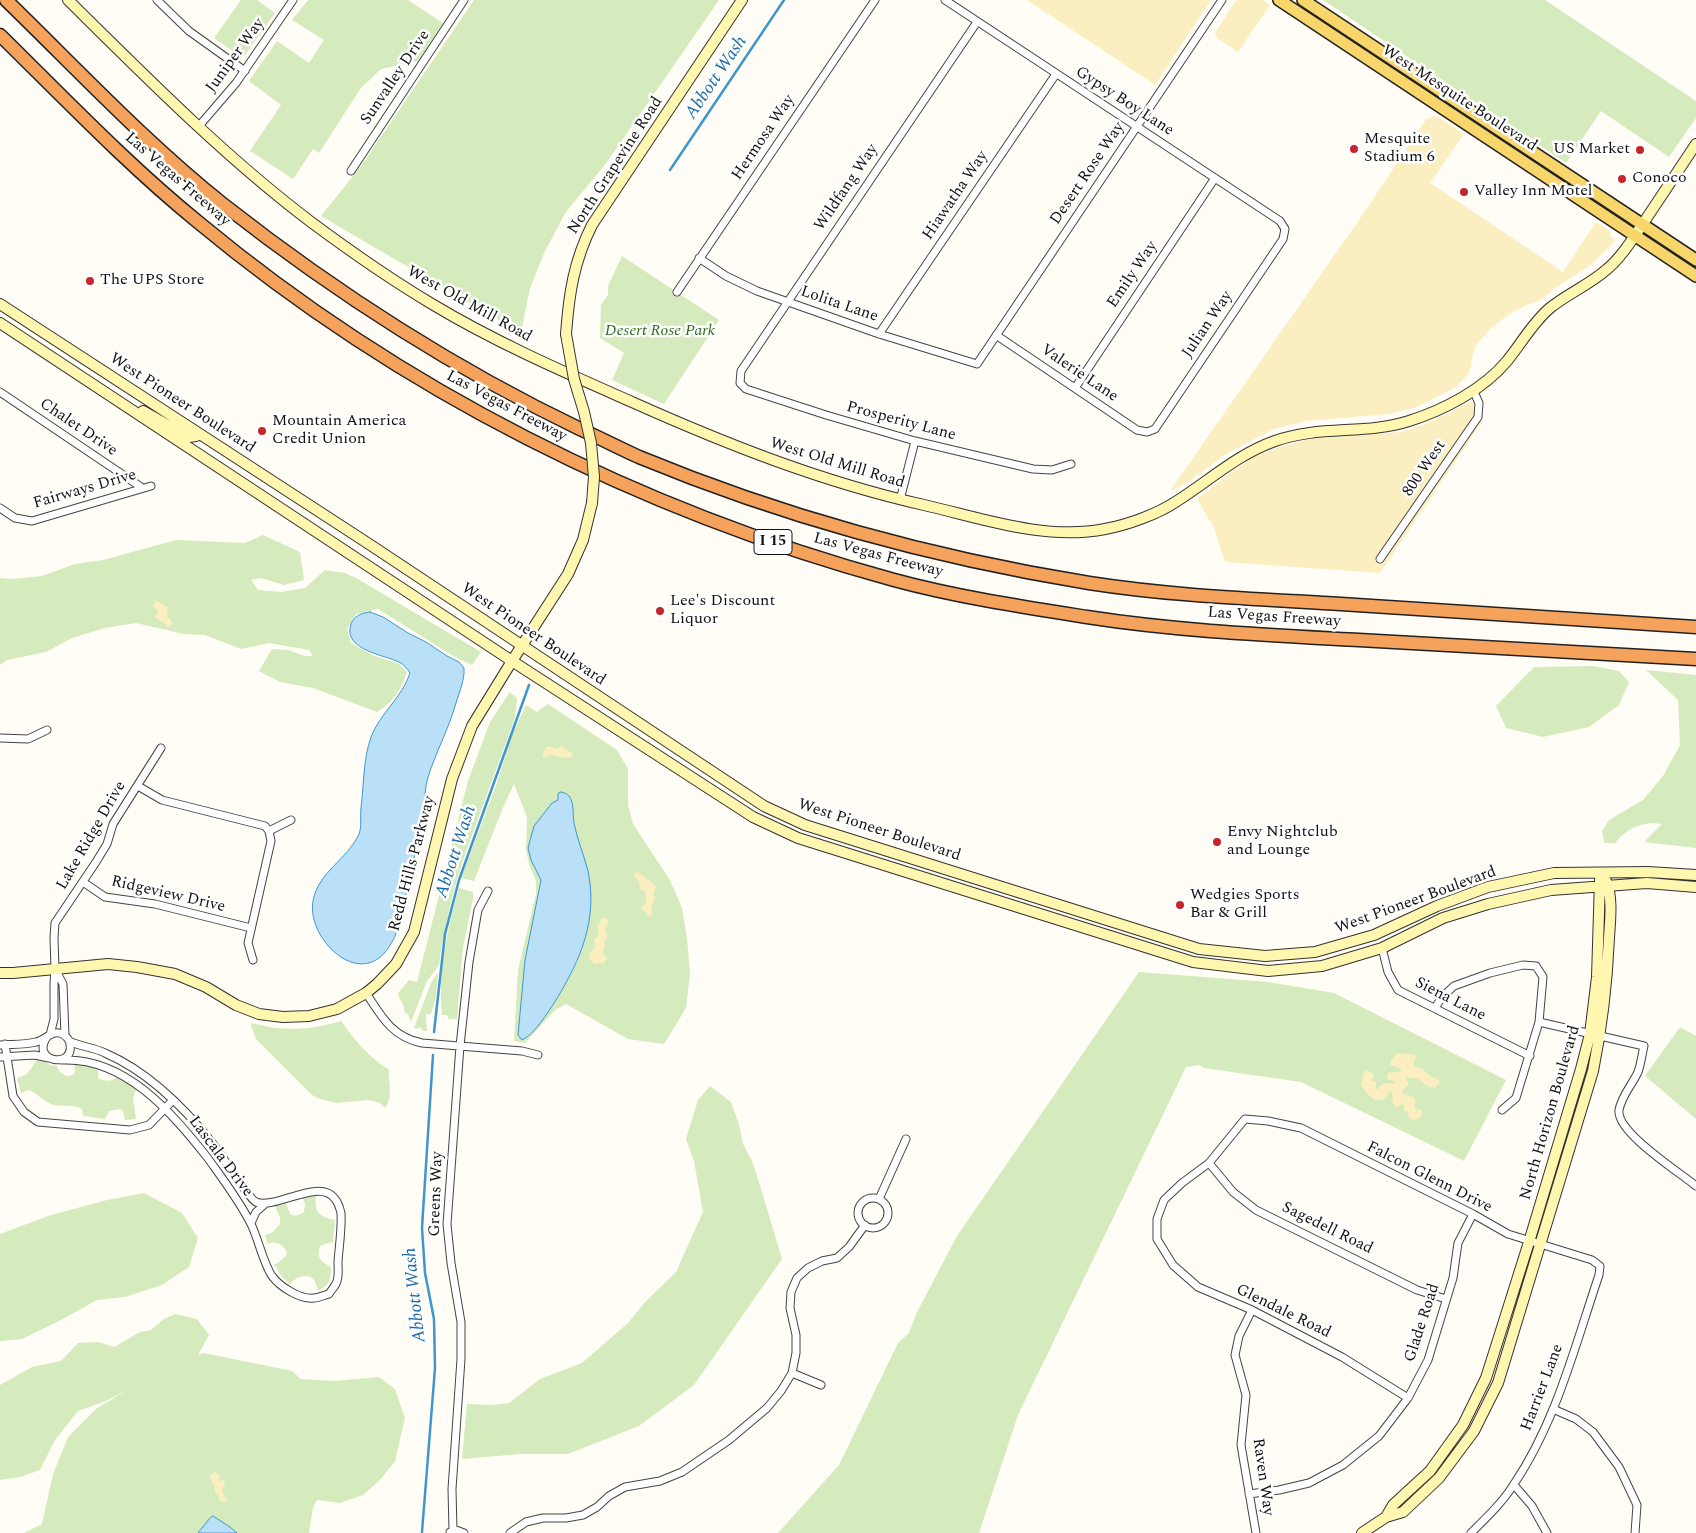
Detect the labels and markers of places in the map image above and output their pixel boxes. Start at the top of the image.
place label: Mesquite Stadium 6 [1364,130,1435,168]
place label: US Market [1553,140,1630,160]
marker: Mesquite Stadium 6 [1348,143,1360,155]
marker: US Market [1634,144,1646,156]
place label: Conoco [1632,169,1687,189]
marker: Conoco [1616,173,1628,185]
place label: Valley Inn Motel [1474,182,1593,202]
marker: Valley Inn Motel [1458,186,1470,198]
place label: The UPS Store [100,271,205,291]
marker: The UPS Store [84,275,96,287]
place label: Mountain America Credit Union [272,412,406,450]
marker: Mountain America Credit Union [256,425,268,437]
place label: Lee's Discount Liquor [670,592,775,630]
marker: Lee's Discount Liquor [654,605,666,617]
place label: Envy Nightclub and Lounge [1227,823,1338,861]
marker: Envy Nightclub and Lounge [1211,836,1223,848]
place label: Wedgies Sports Bar & Grill [1190,886,1300,924]
marker: Wedgies Sports Bar & Grill [1174,899,1186,911]

